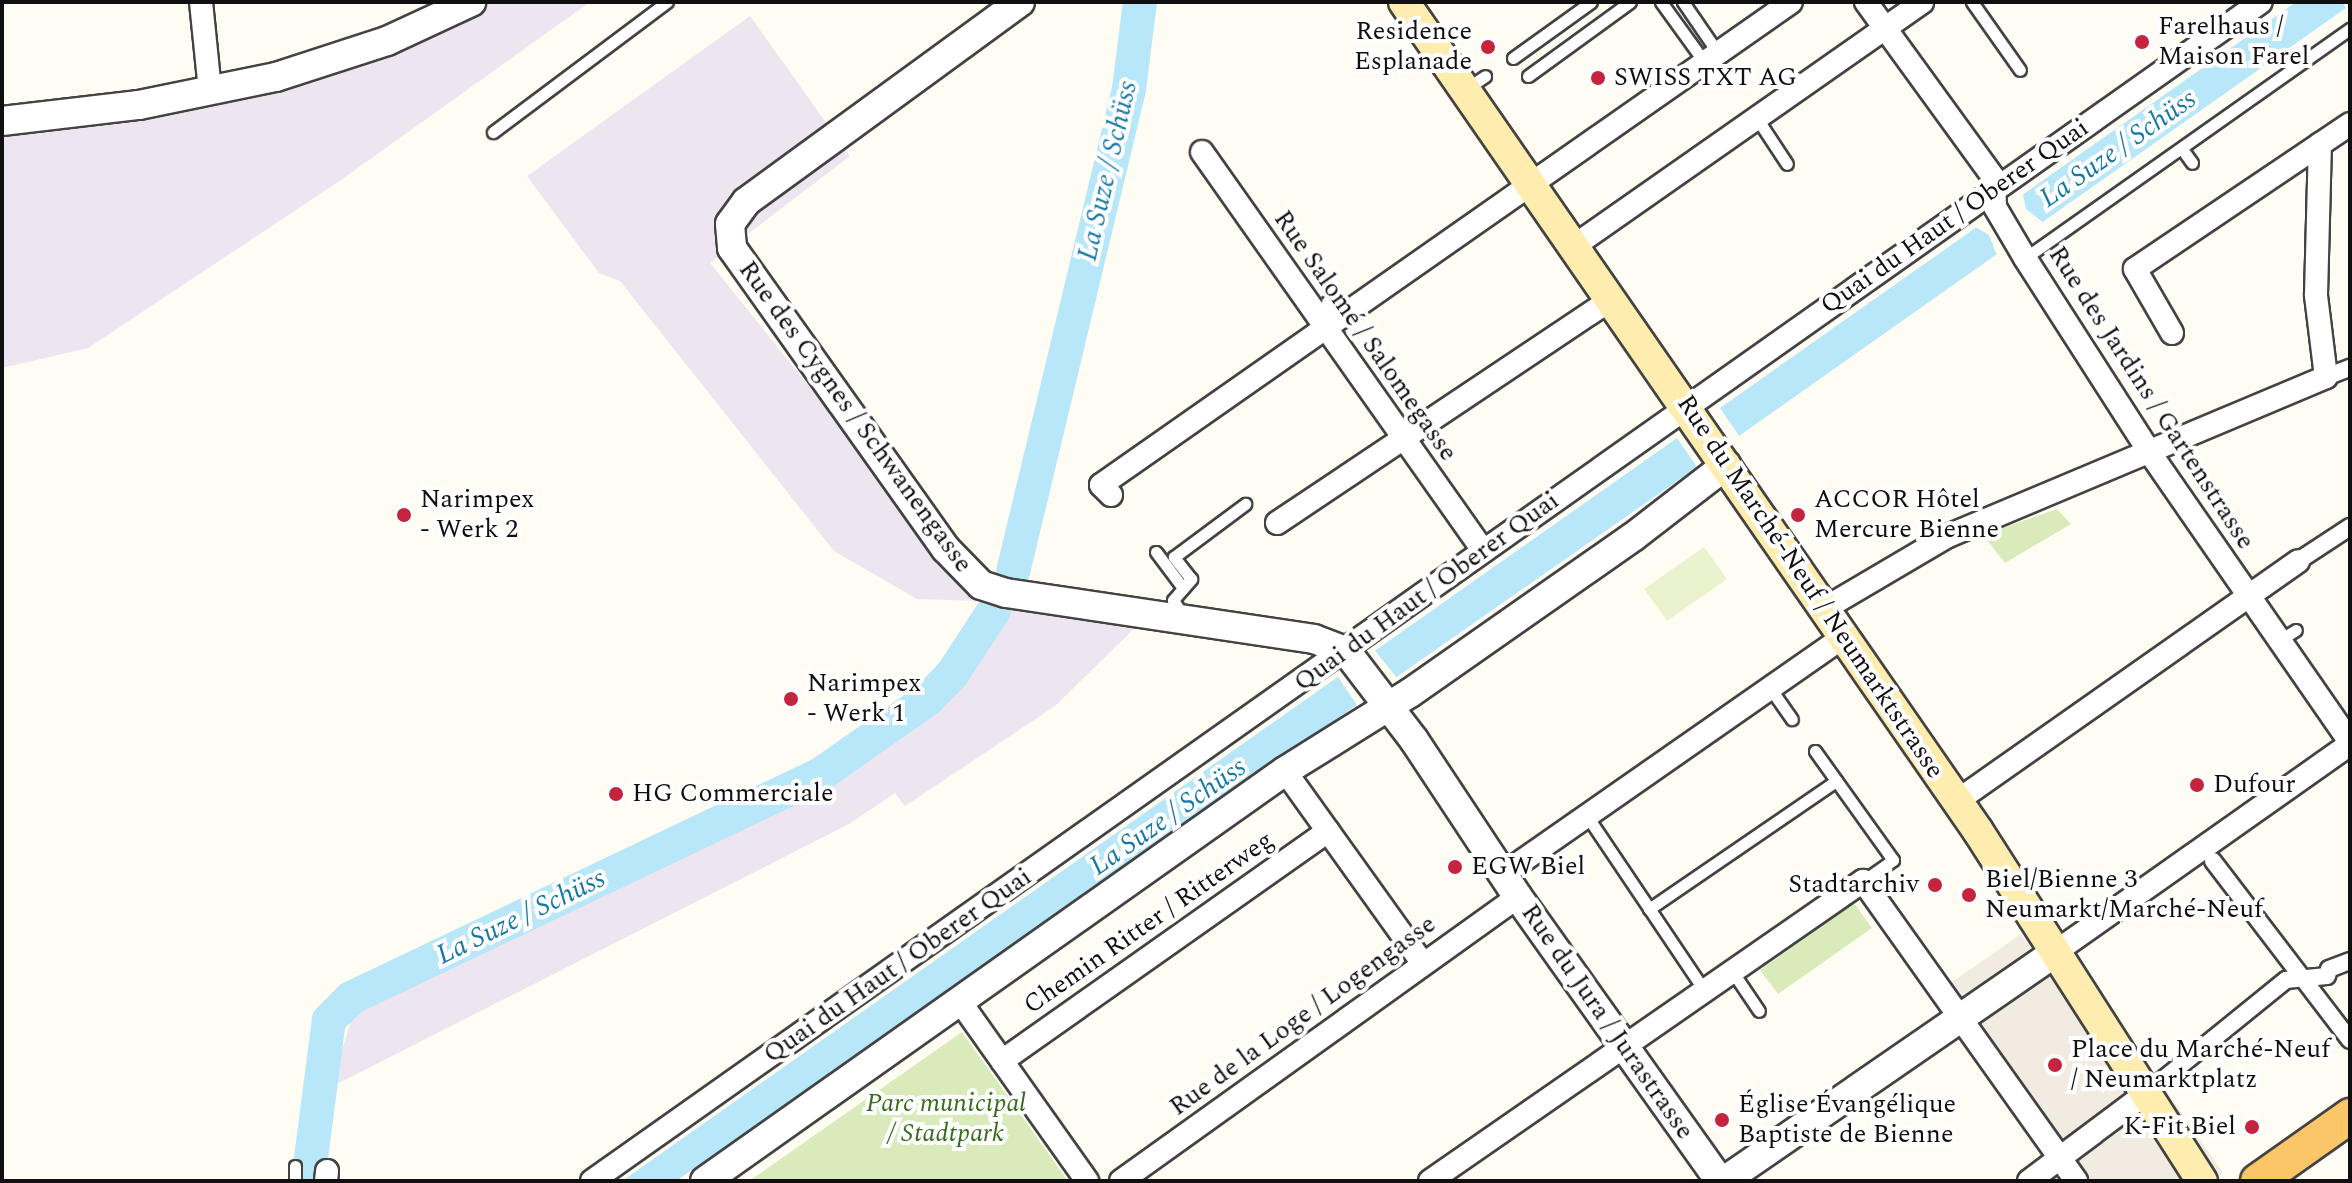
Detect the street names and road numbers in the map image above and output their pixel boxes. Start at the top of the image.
street label: Quai du Haut / Oberer Quai [1815,112,2095,322]
street label: Rue Salomé / Salomegasse [1267,205,1463,467]
street label: Rue des Jardins / Gartenstrasse [2041,241,2261,555]
street label: Rue des Cygnes / Schwanengasse [731,255,979,579]
street label: Rue du Marché-Neuf / Neumarktstrasse [1670,389,1950,785]
street label: Quai du Haut / Oberer Quai [1288,485,1566,699]
street label: Chemin Ritter / Ritterweg [1018,825,1280,1021]
street label: Quai du Haut / Oberer Quai [758,861,1038,1071]
street label: Rue du Jura / Jurastrasse [1514,898,1700,1146]
street label: Rue de la Loge / Logengasse [1164,909,1442,1123]

